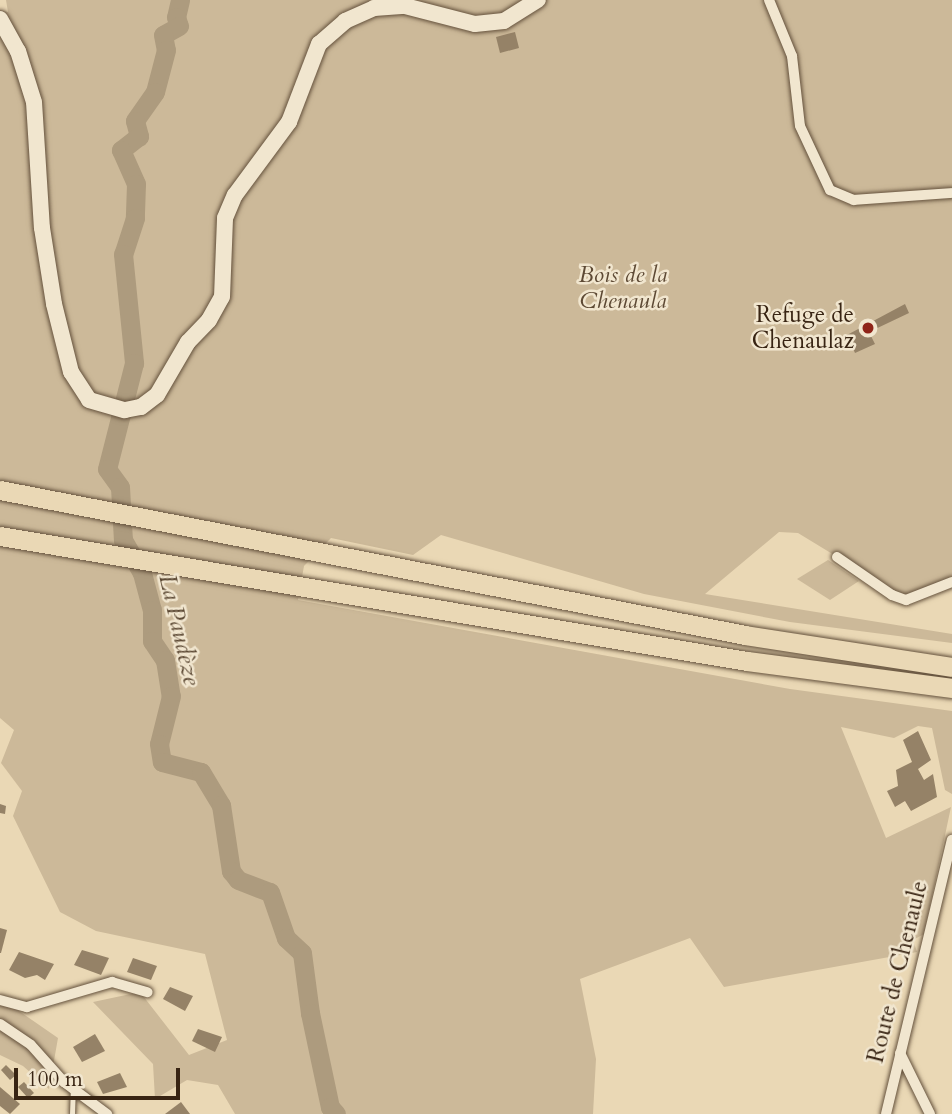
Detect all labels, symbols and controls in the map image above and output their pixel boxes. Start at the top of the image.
park label: Bois de la Chenaula [579,261,667,315]
place label: Refuge de Chenaulaz [752,301,854,355]
marker: Refuge de Chenaulaz [860,320,876,336]
water label: La Paudèze [152,572,206,688]
street label: Route de Chenaule [862,878,934,1066]
scale bar [18,1054,184,1098]
text: 100 m [27,1065,83,1094]

